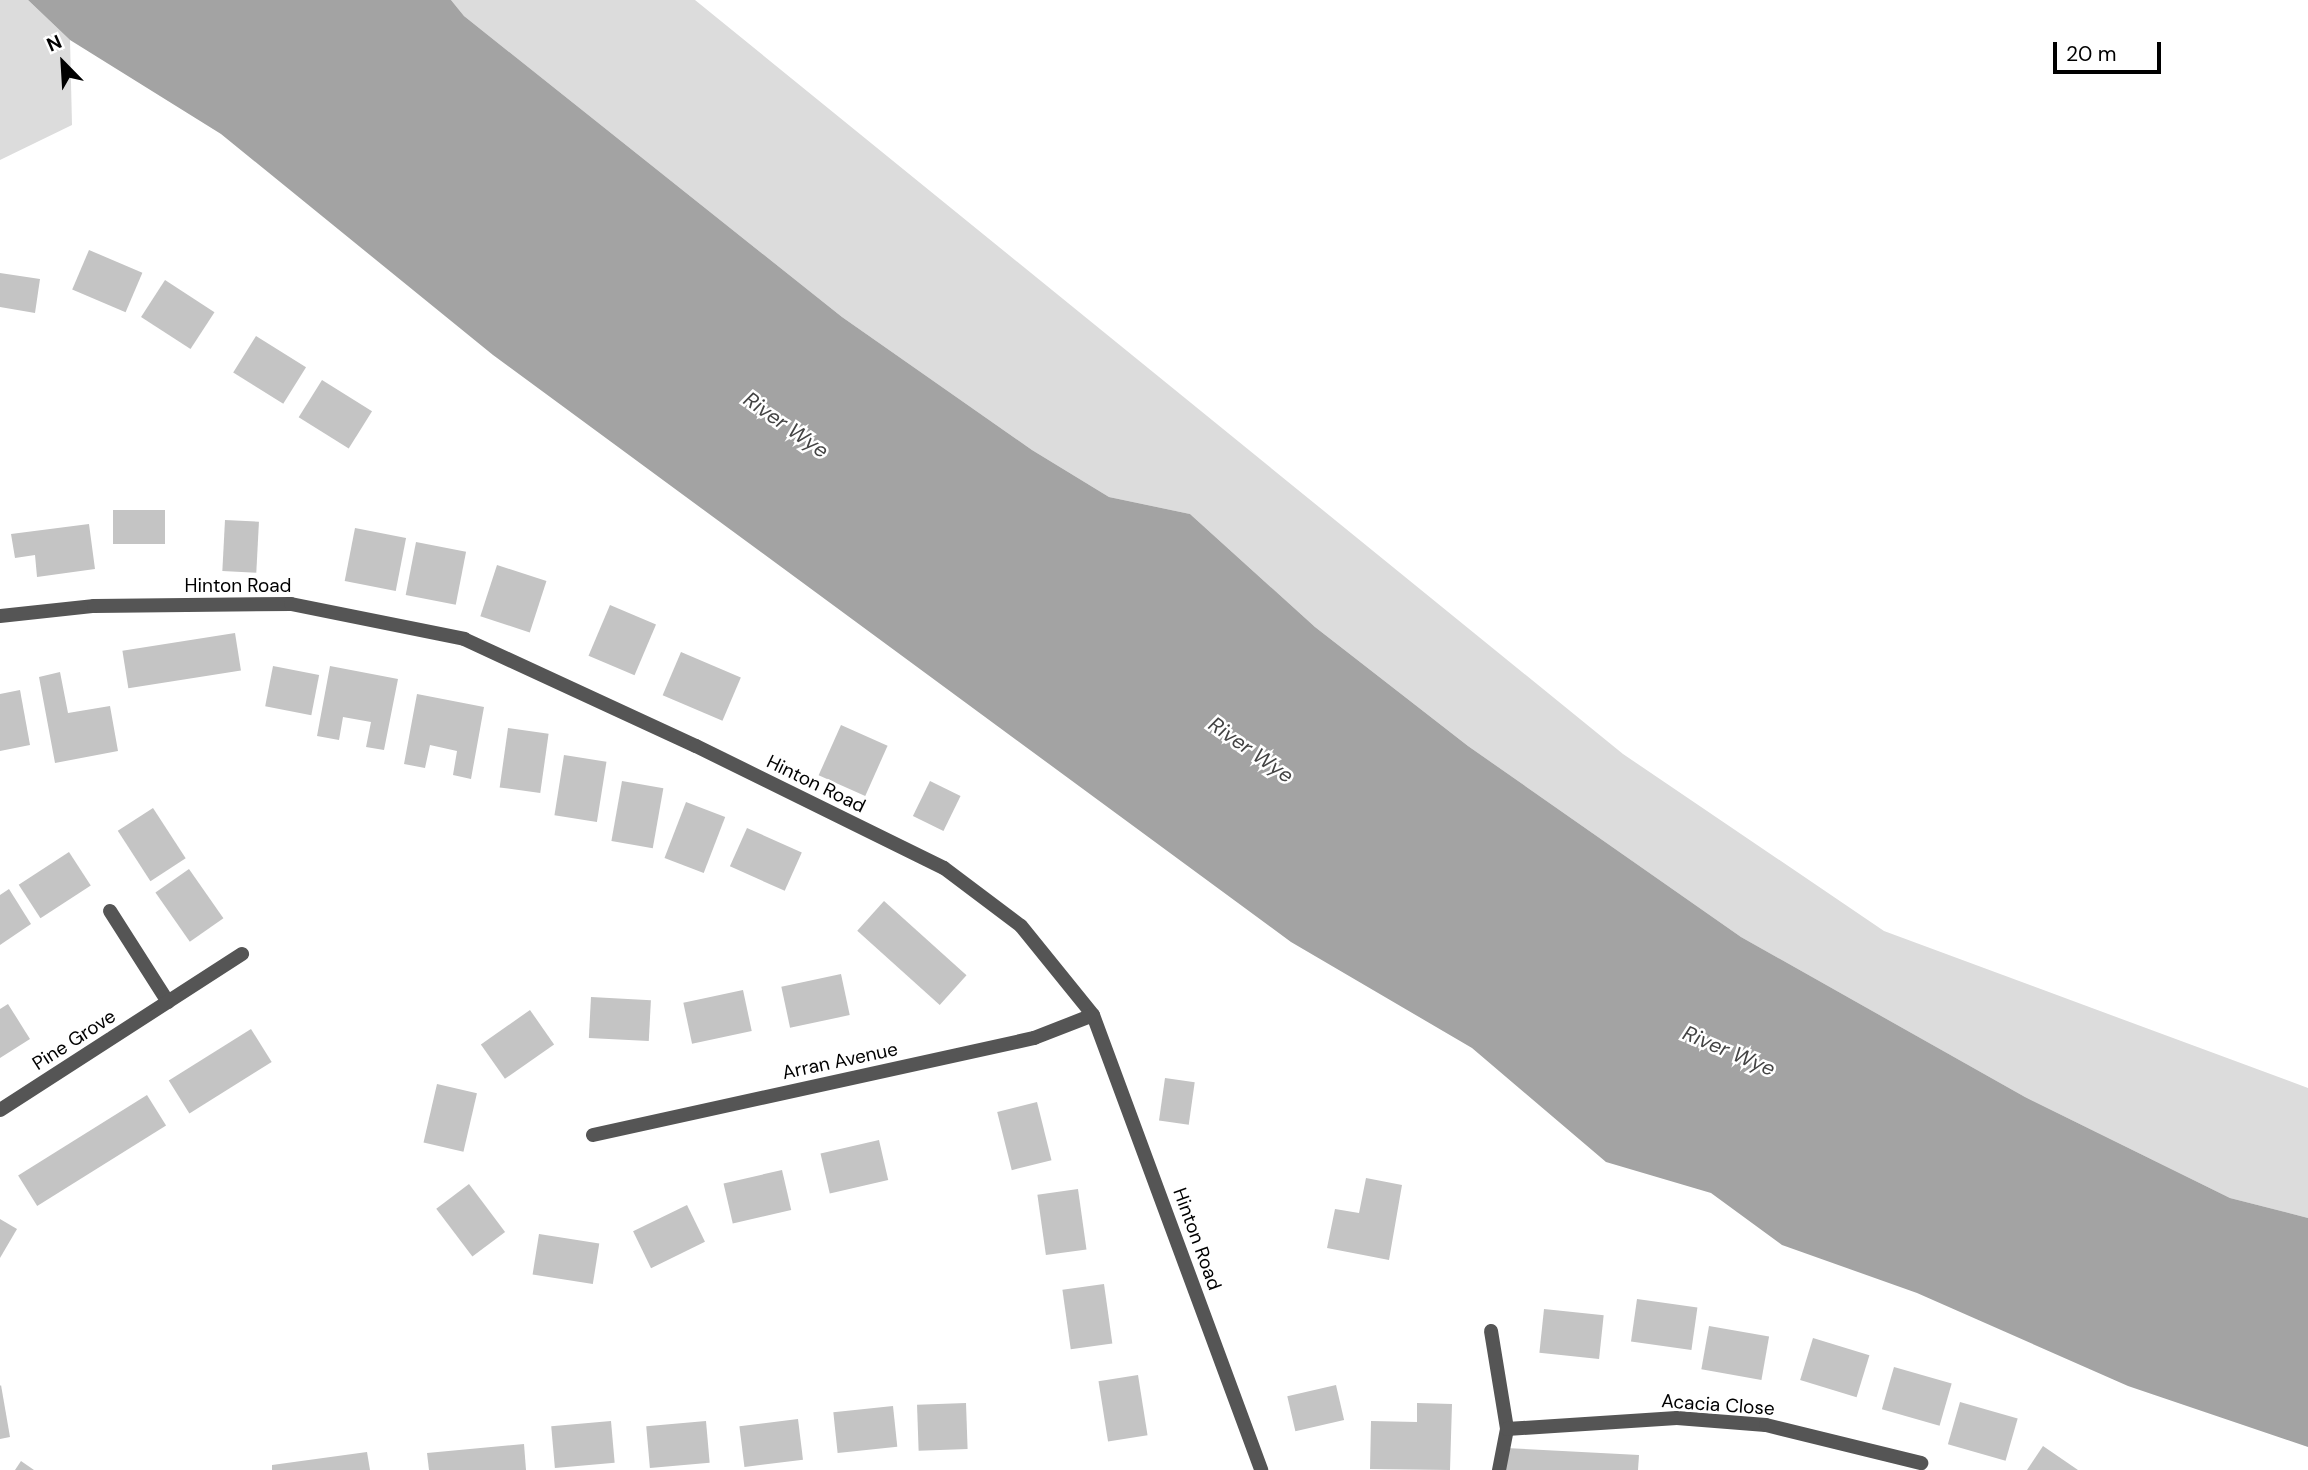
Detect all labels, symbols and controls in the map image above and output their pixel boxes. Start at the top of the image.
north arrow [28,28,98,98]
scale bar [2056,28,2164,72]
text: N [43,29,66,58]
text: 20 m [2066,40,2117,68]
water label: River Wye [739,387,833,463]
street label: Hinton Road [184,575,292,597]
water label: River Wye [1204,712,1298,788]
street label: Hinton Road [763,750,869,818]
street label: Pine Grove [28,1005,120,1075]
water label: River Wye [1679,1020,1779,1082]
street label: Arran Avenue [780,1038,900,1084]
street label: Hinton Road [1168,1185,1226,1293]
street label: Acacia Close [1661,1390,1775,1420]

